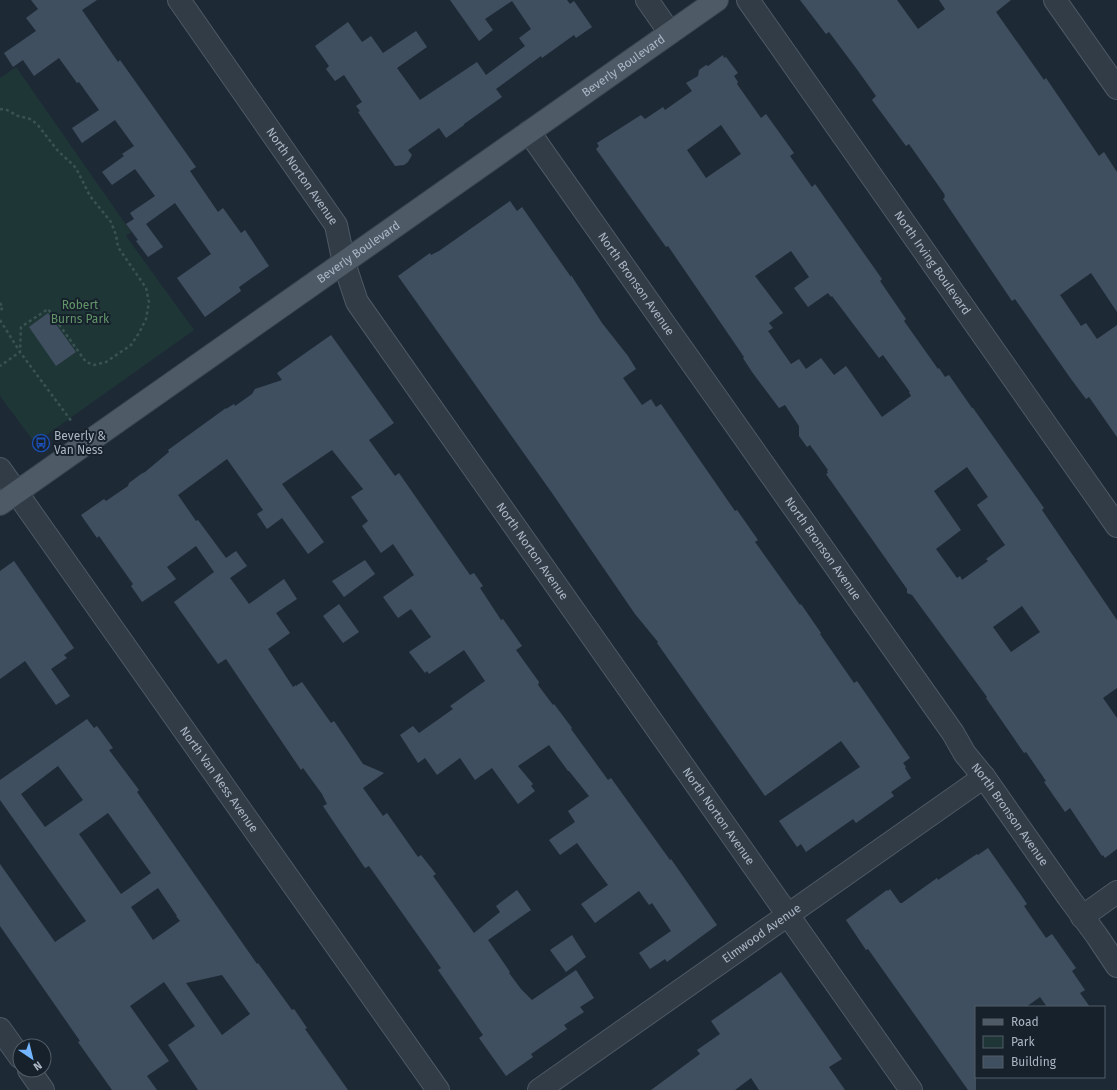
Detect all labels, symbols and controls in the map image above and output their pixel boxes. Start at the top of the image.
street label: Beverly Boulevard [579,32,668,100]
street label: North Norton Avenue [263,125,341,228]
street label: North Irving Boulevard [891,208,974,317]
street label: Beverly Boulevard [314,218,403,286]
street label: North Bronson Avenue [595,230,677,338]
park label: Robert Burns Park [51,298,110,326]
place label: Beverly & Van Ness [54,429,106,457]
bus stop icon: Beverly & Van Ness [31,433,51,453]
street label: North Bronson Avenue [782,495,864,603]
street label: North Norton Avenue [493,500,571,603]
street label: North Van Ness Avenue [177,724,261,835]
street label: North Bronson Avenue [968,760,1051,868]
street label: North Norton Avenue [680,765,758,868]
street label: Elmwood Avenue [719,901,804,966]
legend [975,1006,1105,1078]
text: Road [1011,1015,1039,1029]
text: Park [1011,1035,1035,1049]
north arrow [12,1038,52,1078]
text: Building [1011,1055,1057,1069]
text: N [31,1058,44,1073]

